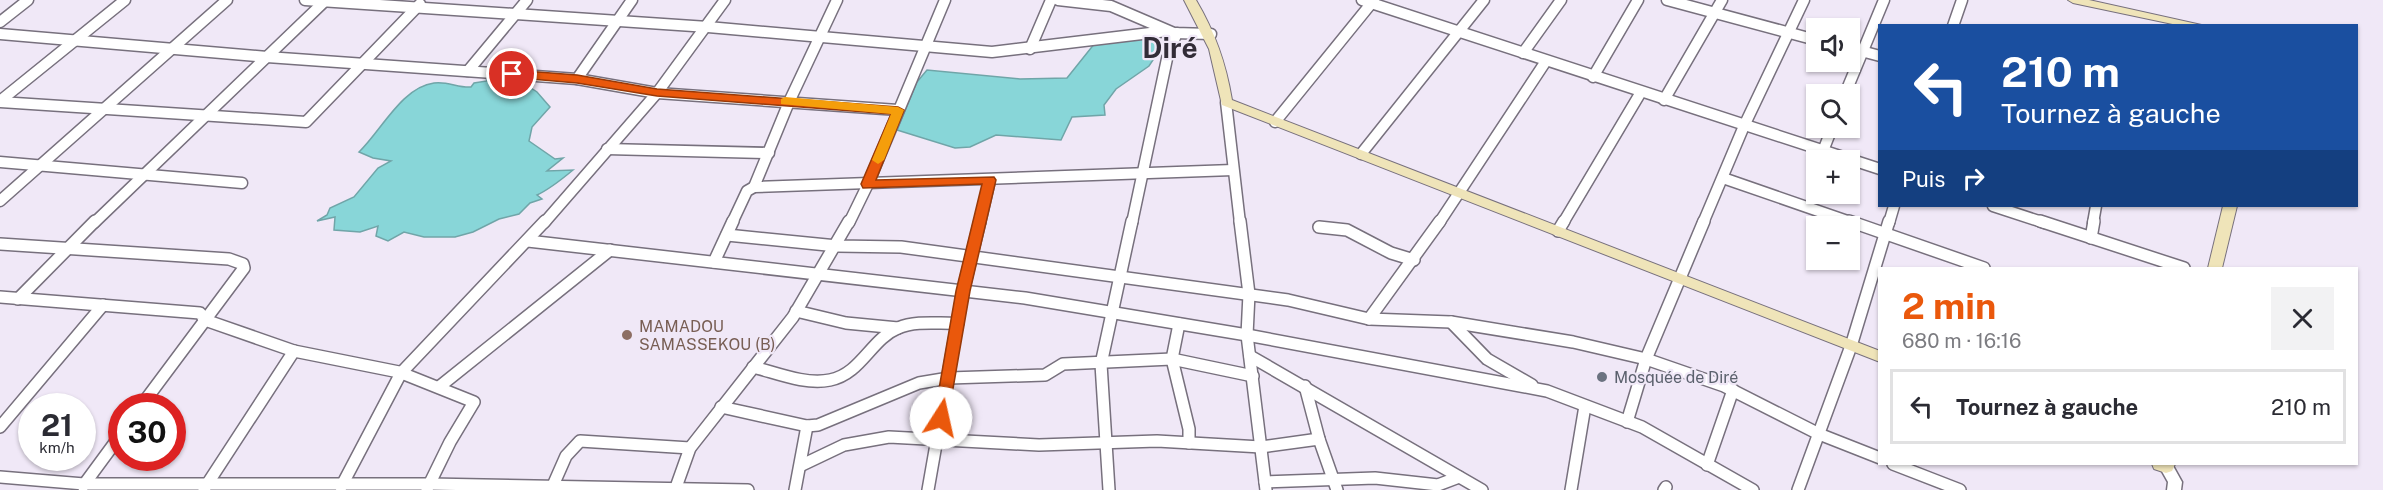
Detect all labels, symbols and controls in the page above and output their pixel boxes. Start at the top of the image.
map controls [1806,18,1860,270]
button: sound [1806,18,1860,72]
district label: Diré [1142,31,1198,64]
text: 210 m [2001,47,2120,96]
pin [486,48,537,99]
icon: left [1902,48,1980,126]
icon: arrive [495,57,528,90]
button: search [1806,84,1860,138]
text: Tournez à gauche [2001,97,2221,129]
button: + [1806,150,1860,204]
icon: right [1957,162,1990,195]
text: Puis [1902,166,1945,192]
button: − [1806,216,1860,270]
text: 2 min [1902,285,1996,327]
button: close [2271,287,2334,350]
place label: MAMADOU SAMASSEKOU (B) [639,317,776,354]
marker: MAMADOU SAMASSEKOU (B) [620,328,634,342]
text: 680 m · 16:16 [1902,329,2021,353]
place label: Mosquée de Diré [1614,368,1738,387]
marker: Mosquée de Diré [1595,370,1609,384]
position arrow [909,386,973,450]
icon: left [1905,390,1938,423]
speed limit sign: 30 [108,393,186,471]
text: Tournez à gauche [1956,394,2138,420]
text: 210 m [2271,394,2331,420]
text: 21 [41,407,73,443]
text: km/h [39,439,75,456]

